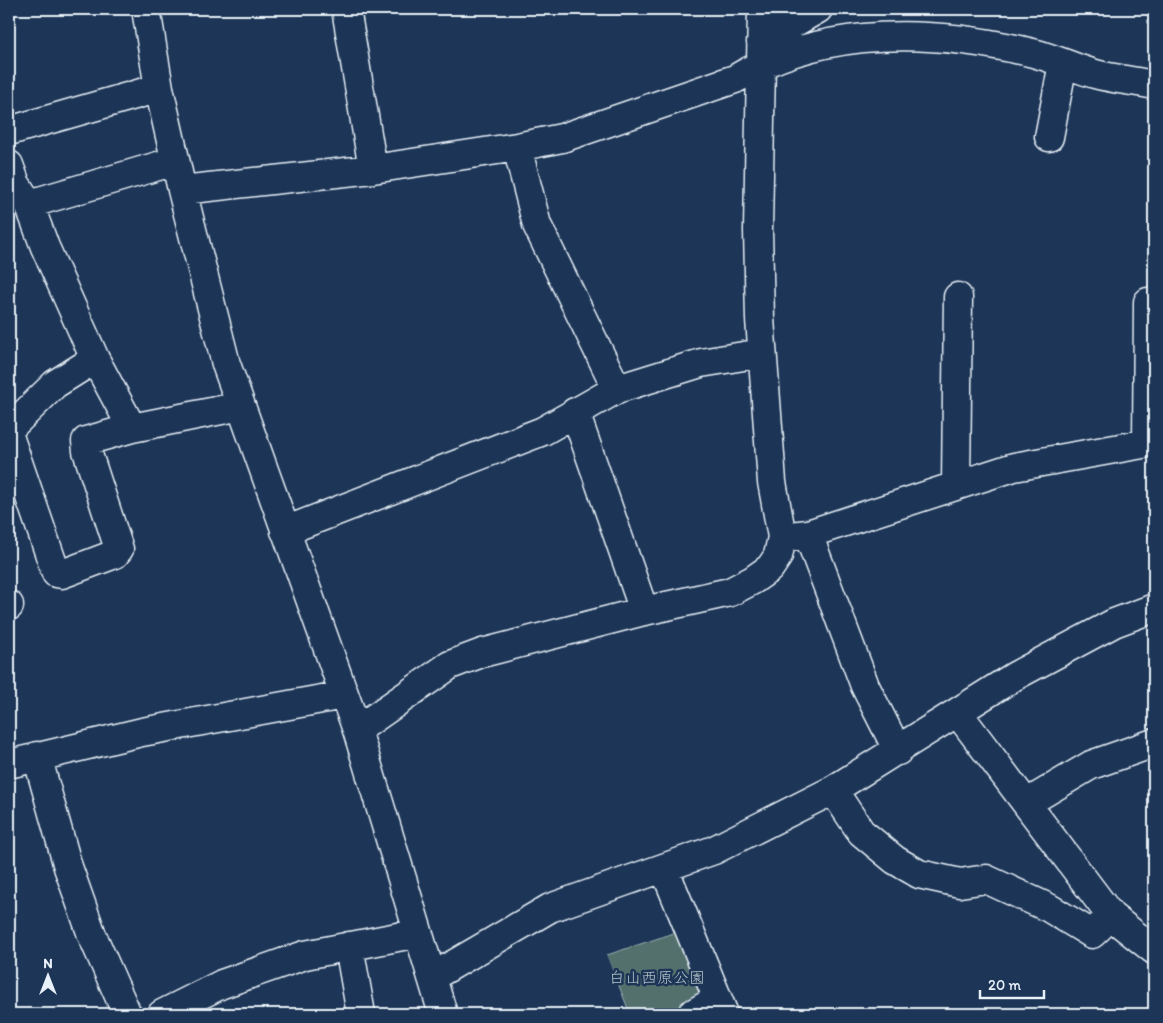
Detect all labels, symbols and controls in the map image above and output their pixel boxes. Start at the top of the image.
north arrow [22,950,72,1000]
text: N [43,955,53,972]
park label: 白山西原公園 [609,968,705,987]
scale bar [980,968,1044,1000]
text: 20 m [988,976,1022,994]

